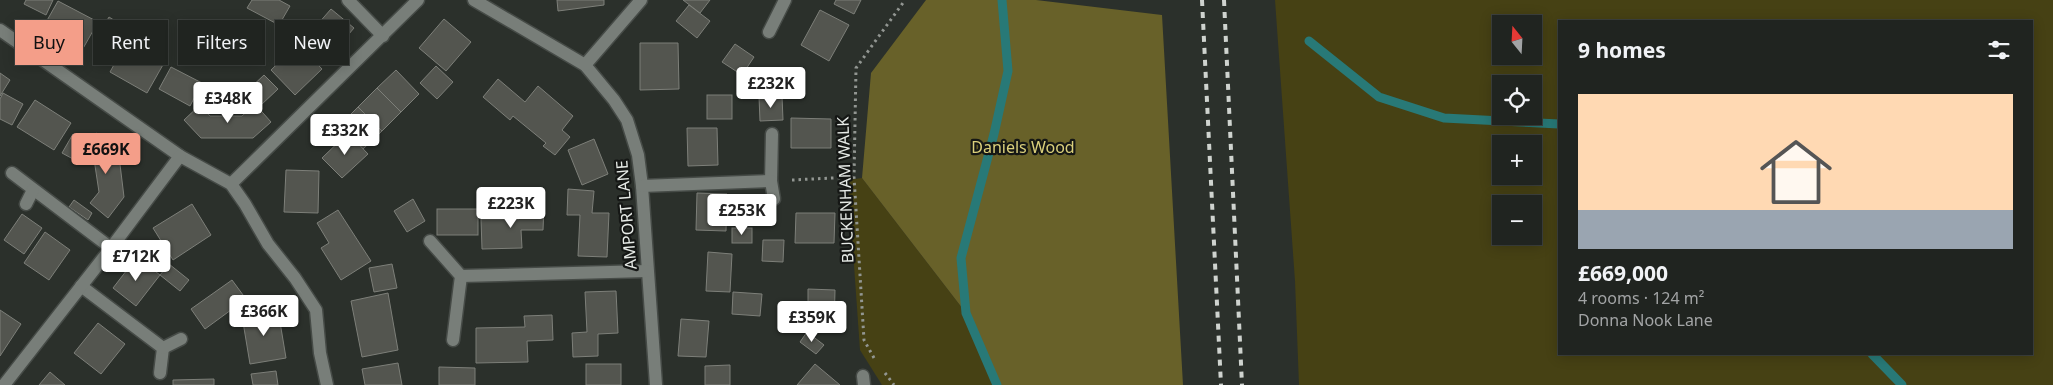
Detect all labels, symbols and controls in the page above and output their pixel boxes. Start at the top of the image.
north arrow [1492,15,1542,65]
map controls [1492,15,1542,245]
chip: Buy [15,20,83,65]
chip: Rent [93,20,168,65]
chip: Filters [178,20,265,65]
chip: New [275,20,349,65]
text: 9 homes [1578,36,1666,64]
icon: filters [1985,36,2013,64]
pin: £232K [736,66,806,109]
text: £232K [747,72,795,94]
button: locate [1492,75,1542,125]
pin: £348K [193,82,263,124]
text: £348K [204,87,252,109]
pin: £332K [310,114,380,156]
street label: BUCKENHAM WALK [831,116,859,264]
text: £332K [321,119,369,141]
icon: home [1751,127,1841,217]
pin: £669K [71,132,141,175]
button: + [1492,135,1542,185]
park label: Daniels Wood [971,136,1075,158]
text: £669K [82,138,130,160]
street label: AMPORT LANE [610,159,642,271]
pin: £223K [476,186,546,229]
text: £223K [487,192,535,214]
pin: £253K [707,194,777,236]
button: − [1492,195,1542,245]
text: £253K [718,199,766,221]
pin: £712K [101,240,171,282]
text: £712K [112,245,160,267]
text: £669,000 [1578,259,1668,287]
text: 4 rooms · 124 m² [1578,287,1704,309]
pin: £366K [229,294,299,337]
text: £366K [240,300,288,322]
pin: £359K [777,300,847,343]
text: £359K [788,306,836,328]
text: Donna Nook Lane [1578,309,1713,331]

